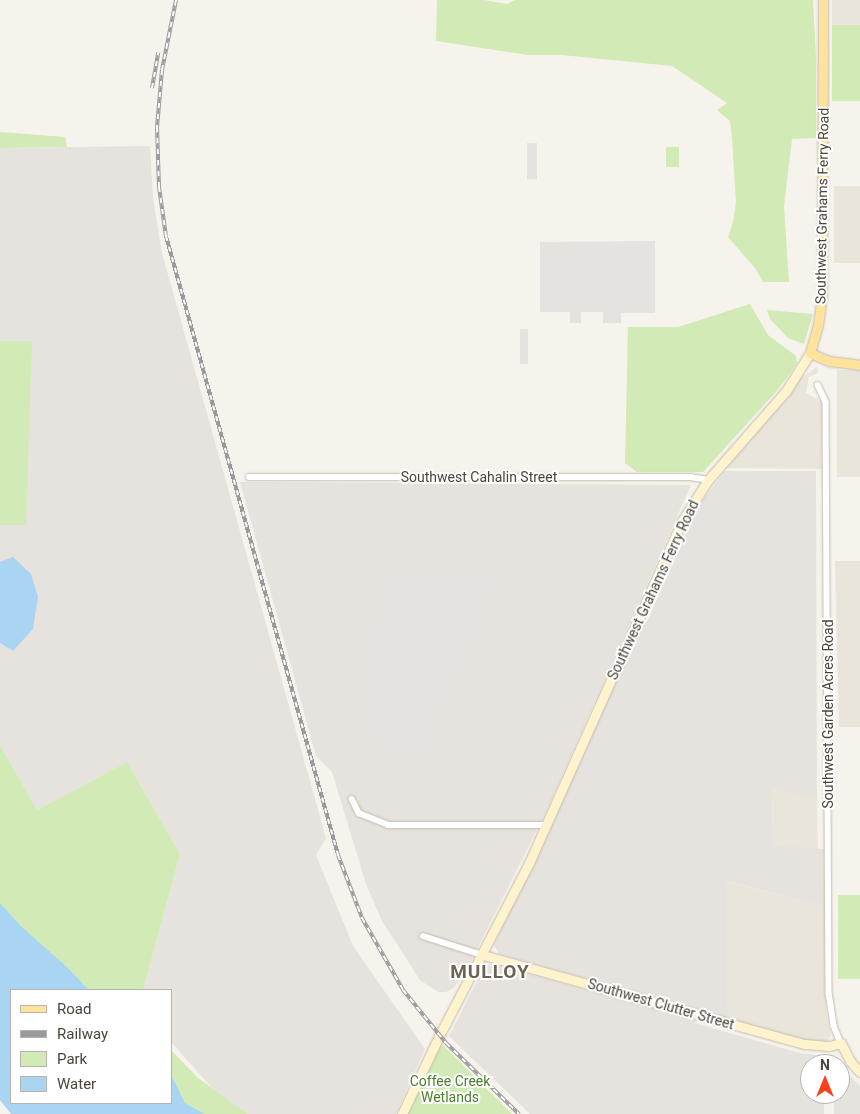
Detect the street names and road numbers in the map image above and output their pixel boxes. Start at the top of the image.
street label: Southwest Grahams Ferry Road [812,108,832,304]
street label: Southwest Cahalin Street [401,469,557,485]
street label: Southwest Grahams Ferry Road [604,497,702,683]
street label: Southwest Garden Acres Road [820,619,836,809]
street label: Southwest Clutter Street [586,975,736,1033]

